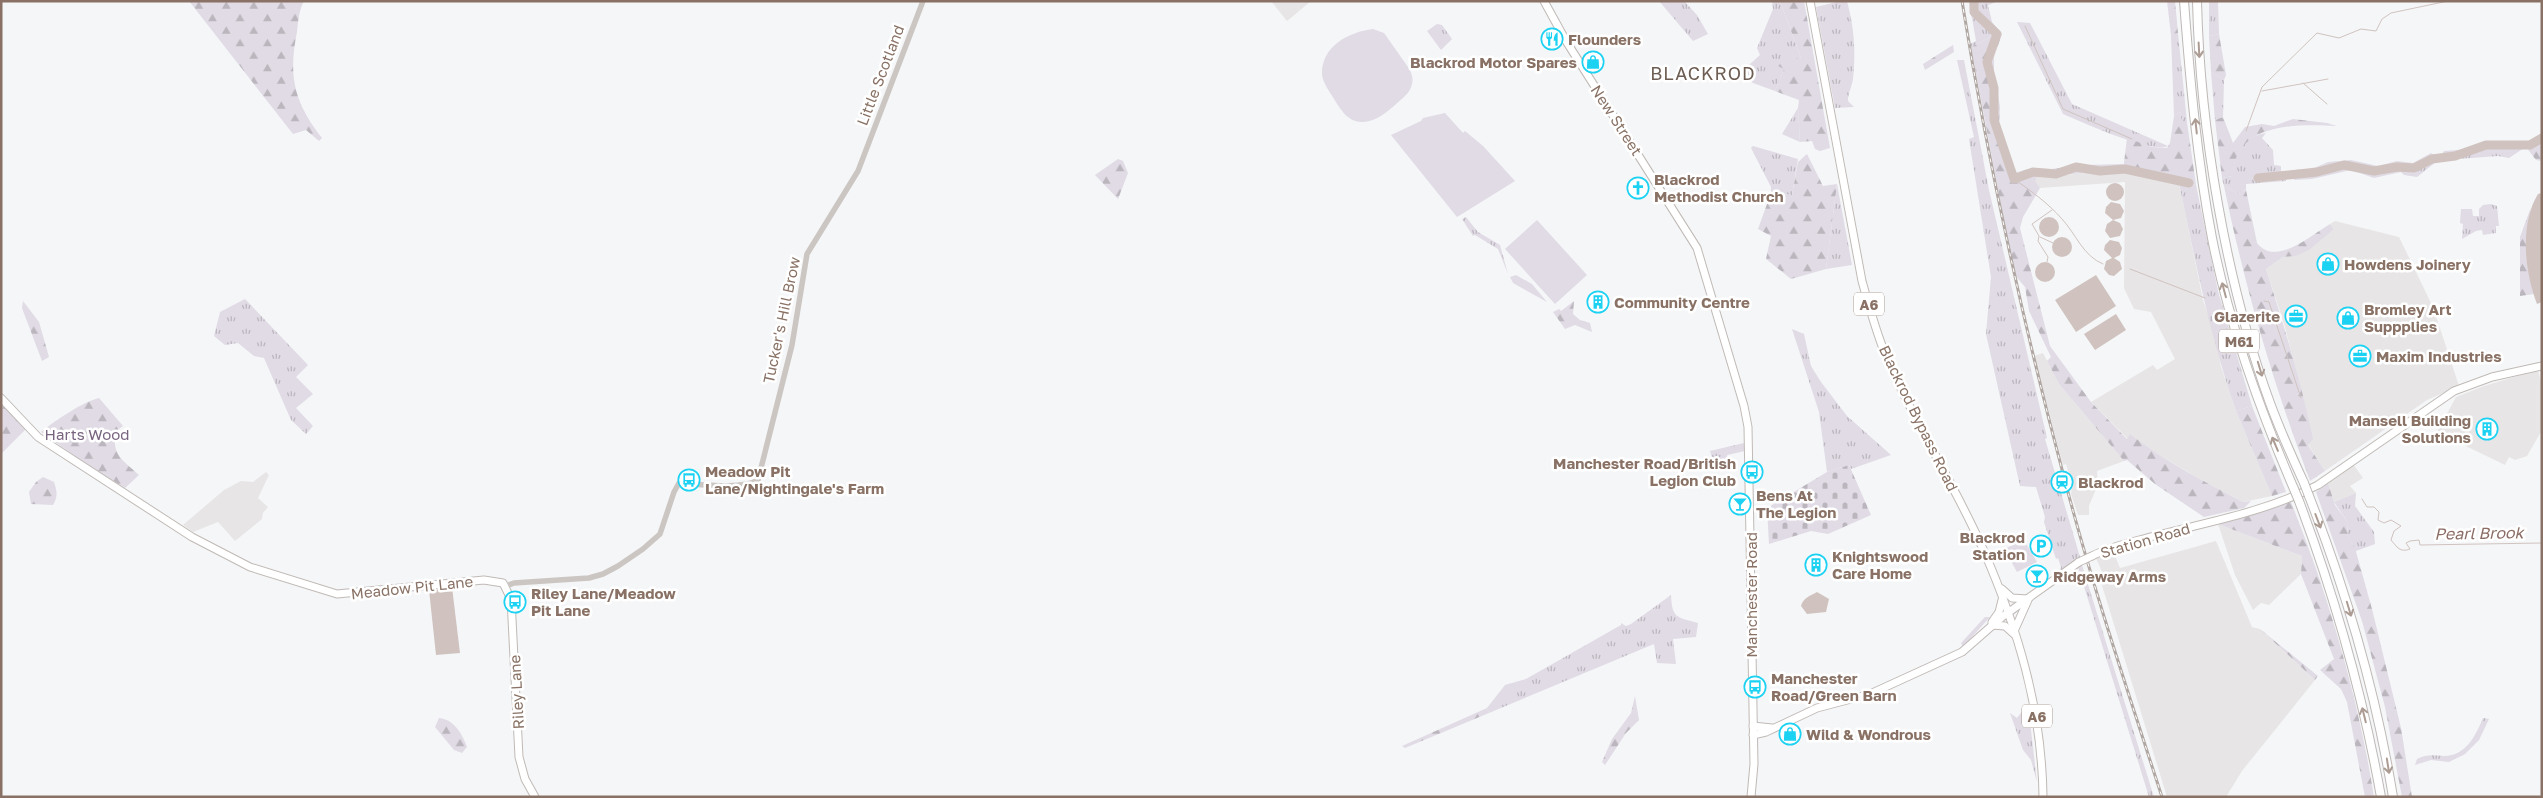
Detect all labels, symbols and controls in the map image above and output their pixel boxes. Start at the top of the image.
street label: Little Scotland [853,22,907,128]
restaurant icon: Flounders [1540,27,1564,51]
place label: Flounders [1568,30,1641,48]
one-way arrow [2194,42,2203,58]
shop icon: Blackrod Motor Spares [1581,50,1605,74]
place label: Blackrod Motor Spares [1410,53,1577,71]
district label: BLACKROD [1650,62,1756,84]
street label: New Street [1588,81,1646,159]
one-way arrow [2191,119,2201,135]
place label: Blackrod Methodist Church [1654,170,1784,205]
church icon: Blackrod Methodist Church [1626,176,1650,200]
shop icon: Howdens Joinery [2316,252,2340,276]
street label: Tucker's Hill Brow [759,255,803,385]
place label: Howdens Joinery [2344,255,2471,273]
one-way arrow [2219,282,2229,298]
building icon: Community Centre [1586,290,1610,314]
road number: A6 [1854,292,1884,316]
place label: Community Centre [1614,293,1750,311]
place label: Bromley Art Suppplies [2364,300,2451,335]
office icon: Glazerite [2284,304,2308,328]
shop icon: Bromley Art Suppplies [2336,306,2360,330]
place label: Glazerite [2214,307,2280,325]
road number: M61 [2219,330,2259,352]
street label: Blackrod Bypass Road [1876,342,1962,494]
office icon: Maxim Industries [2348,344,2372,368]
place label: Maxim Industries [2376,347,2502,365]
one-way arrow [2255,361,2265,377]
place label: Mansell Building Solutions [2349,411,2471,446]
building icon: Mansell Building Solutions [2475,417,2499,441]
park label: Harts Wood [45,425,129,443]
one-way arrow [2269,437,2279,452]
place label: Manchester Road/British Legion Club [1553,454,1736,489]
bus stop icon: Manchester Road/British Legion Club [1740,460,1764,484]
place label: Meadow Pit Lane/Nightingale's Farm [705,462,884,497]
bus stop icon: Meadow Pit Lane/Nightingale's Farm [677,468,701,492]
station icon: Blackrod [2050,470,2074,494]
place label: Blackrod [2078,473,2143,491]
place label: Bens At The Legion [1756,486,1836,521]
bar icon: Bens At The Legion [1728,492,1752,516]
one-way arrow [2314,512,2323,528]
street label: Station Road [2098,519,2192,561]
water label: Pearl Brook [2434,522,2526,544]
place label: Blackrod Station [1960,528,2025,563]
street label: Manchester Road [1742,532,1760,658]
parking icon: Blackrod Station [2029,534,2053,558]
place label: Knightswood Care Home [1832,547,1928,582]
building icon: Knightswood Care Home [1804,553,1828,577]
bar icon: Ridgeway Arms [2025,564,2049,588]
place label: Ridgeway Arms [2053,567,2166,585]
street label: Meadow Pit Lane [350,572,474,602]
place label: Riley Lane/Meadow Pit Lane [531,584,676,619]
bus stop icon: Riley Lane/Meadow Pit Lane [503,590,527,614]
one-way arrow [2345,600,2355,616]
street label: Riley Lane [505,654,527,730]
place label: Manchester Road/Green Barn [1771,669,1897,704]
bus stop icon: Manchester Road/Green Barn [1743,675,1767,699]
road number: A6 [2022,704,2052,728]
one-way arrow [2359,707,2368,723]
shop icon: Wild & Wondrous [1778,722,1802,746]
place label: Wild & Wondrous [1806,725,1931,743]
one-way arrow [2384,758,2394,774]

